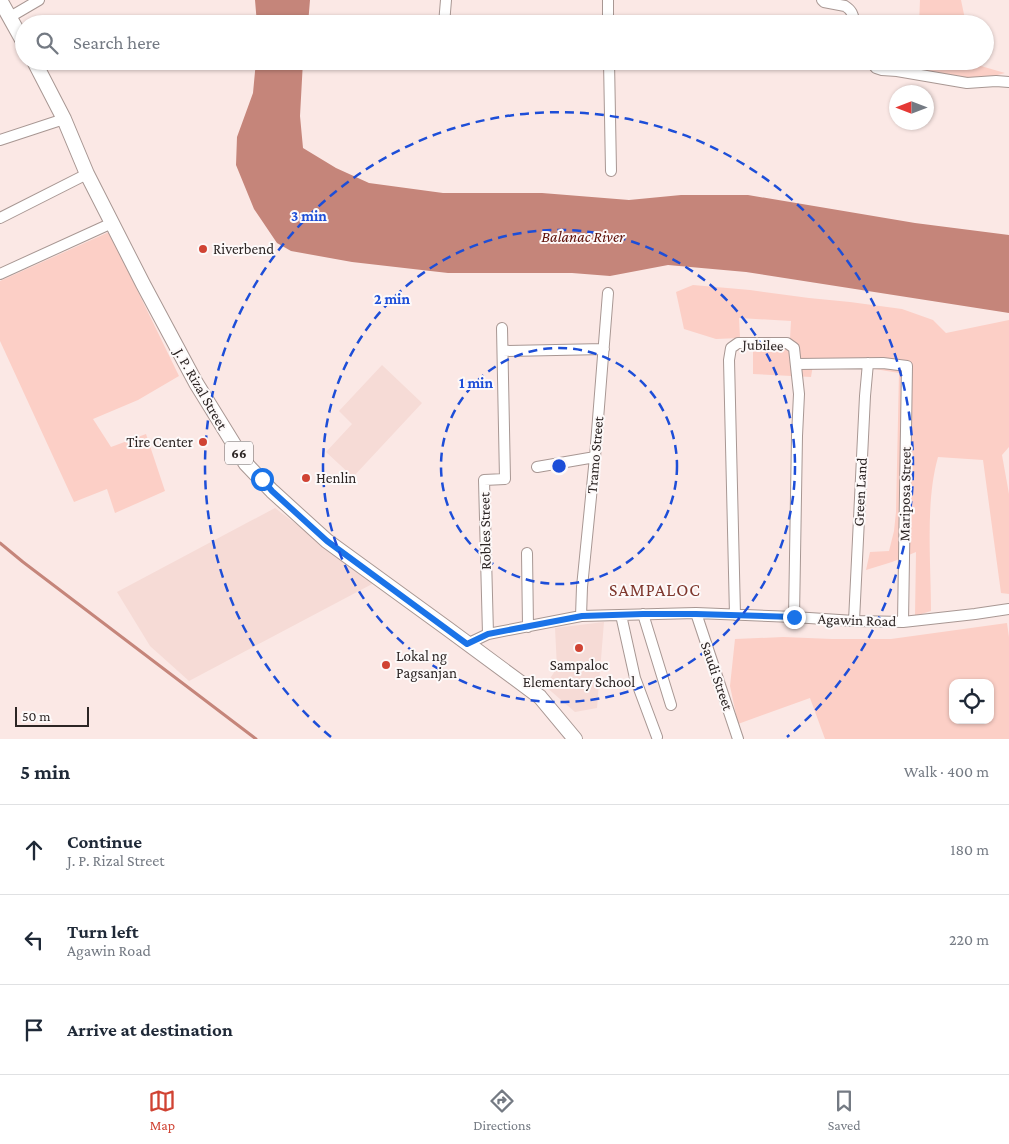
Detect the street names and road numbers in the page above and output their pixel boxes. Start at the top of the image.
street label: Jubilee [740,336,784,355]
street label: J. P. Rizal Street [169,344,231,434]
street label: Tramo Street [584,415,606,494]
road number: 66 [225,442,253,464]
street label: Mariposa Street [896,445,915,542]
street label: Green Land [850,457,870,527]
street label: Robles Street [476,491,494,570]
street label: Agawin Road [817,611,897,630]
street label: Saudi Street [698,639,737,713]

